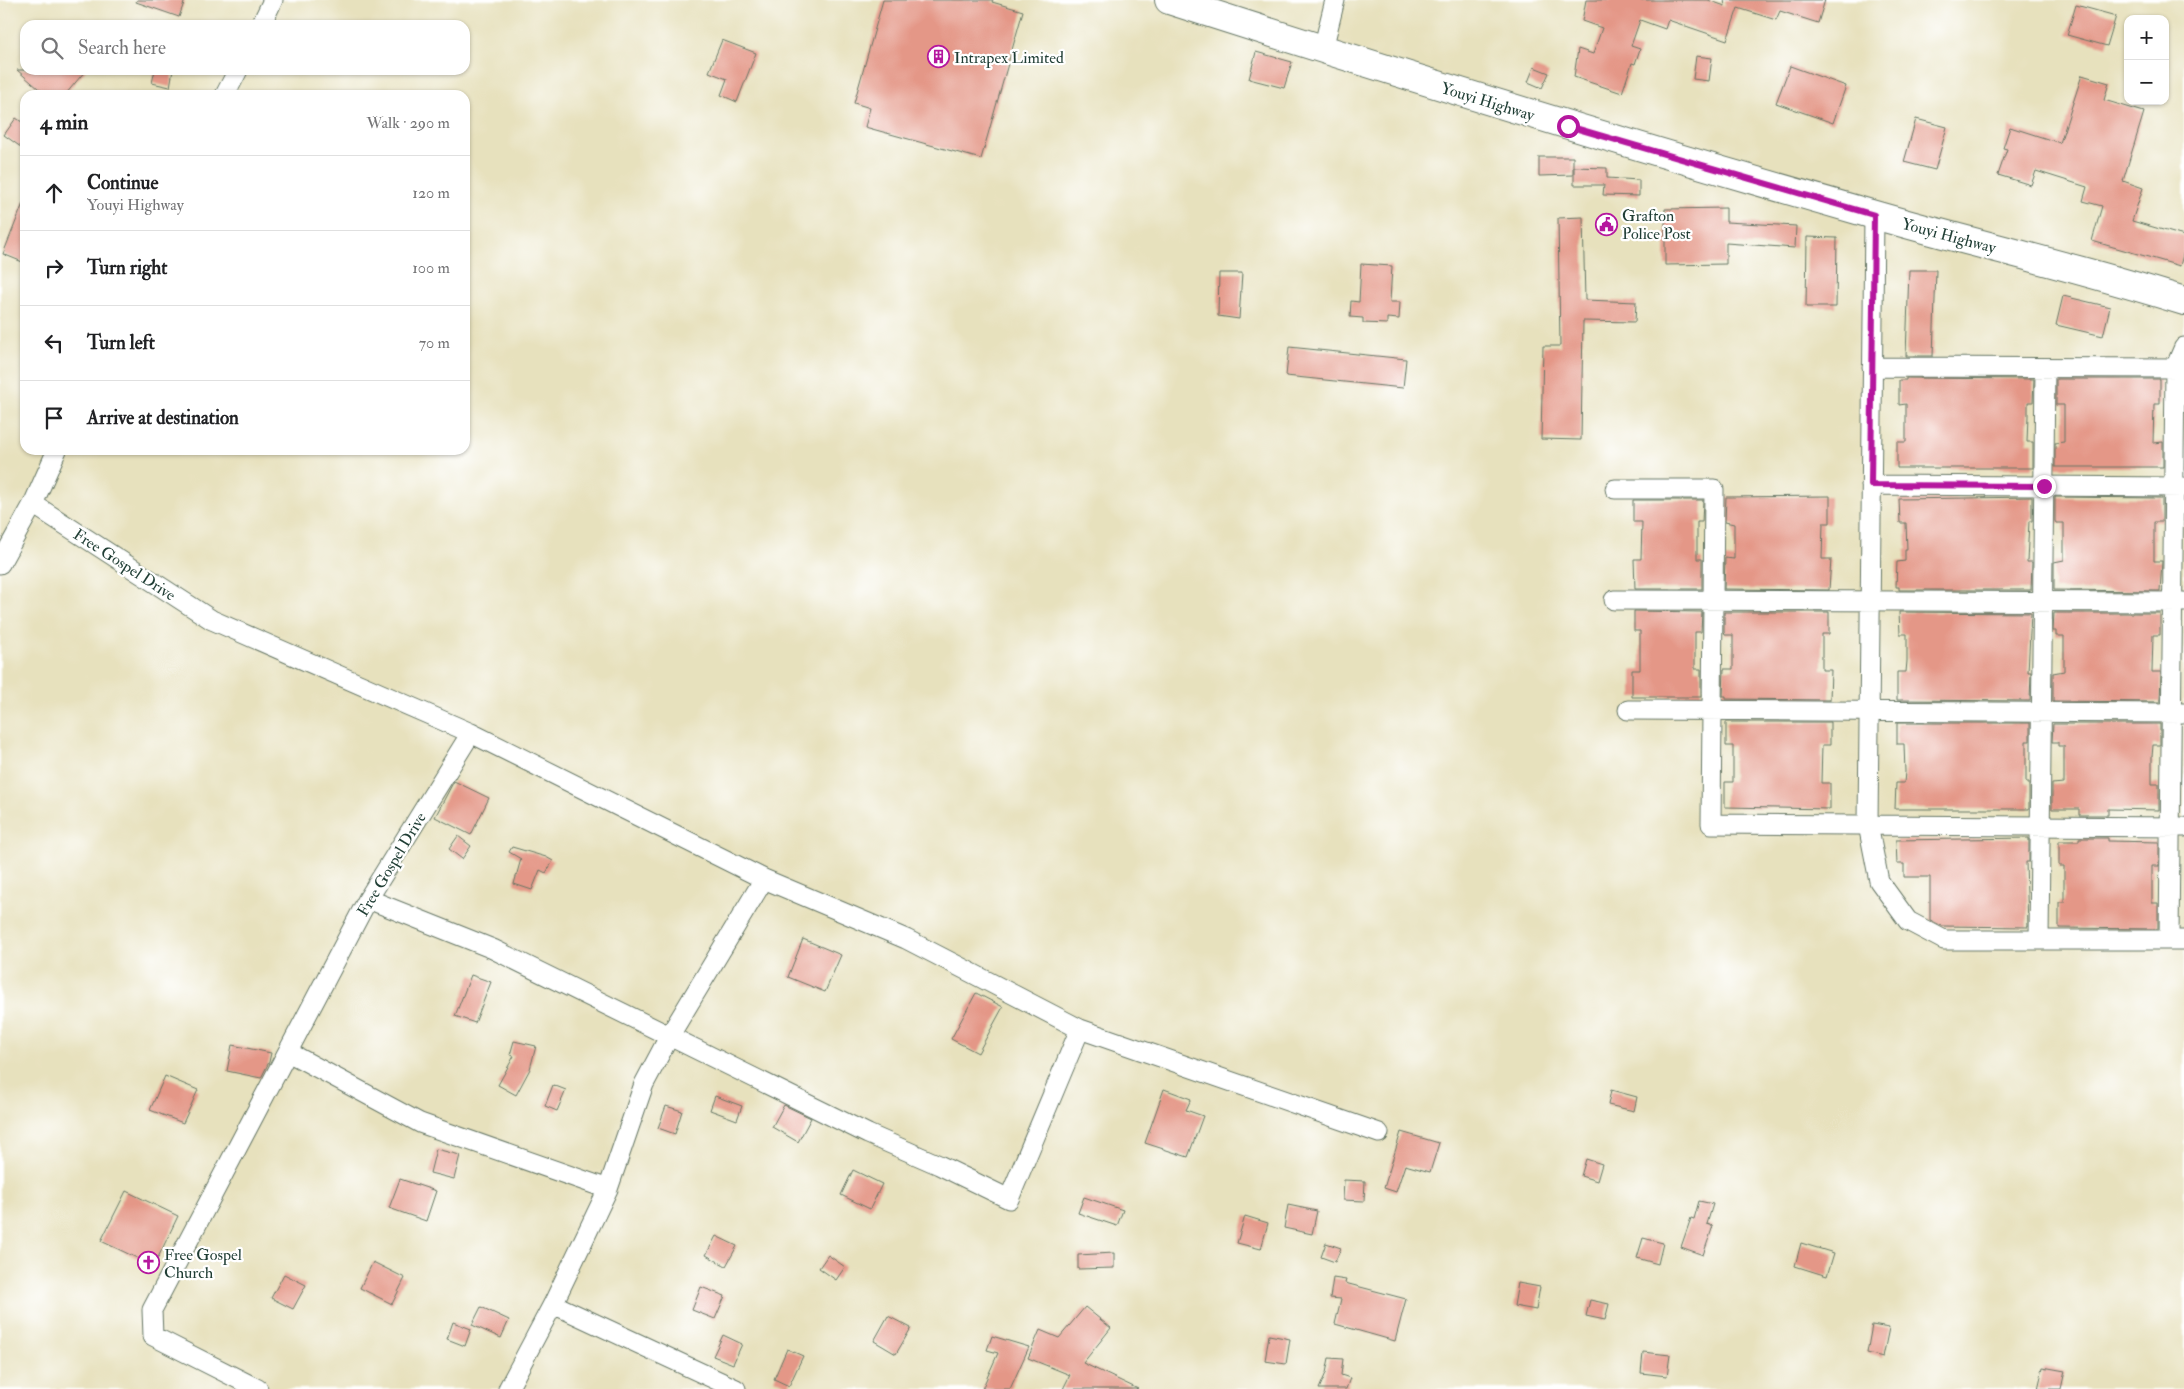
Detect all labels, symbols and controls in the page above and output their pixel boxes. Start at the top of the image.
map controls [2124,15,2169,105]
button: + [2124,15,2169,60]
search box [20,20,470,75]
icon: search [38,34,66,62]
text: Search here [78,36,166,60]
building icon: Intrapex Limited [926,45,950,69]
place label: Intrapex Limited [954,48,1064,69]
button: − [2124,60,2169,105]
street label: Youyi Highway [1439,78,1538,126]
text: 4 min [40,109,88,136]
text: Walk · 290 m [367,113,450,133]
route start [1557,115,1580,138]
text: Continue [87,171,158,195]
icon: ahead [40,179,68,207]
text: 120 m [412,183,450,203]
text: Youyi Highway [87,195,184,215]
place label: Grafton Police Post [1622,206,1691,244]
public building icon: Grafton Police Post [1594,212,1618,236]
street label: Youyi Highway [1899,214,1999,258]
icon: right [40,254,68,282]
text: Turn right [87,256,167,280]
text: 100 m [412,258,450,278]
icon: left [40,329,68,357]
text: Turn left [87,331,155,355]
text: 70 m [419,333,450,353]
icon: arrive [40,404,68,432]
text: Arrive at destination [87,406,239,430]
route end [2033,475,2056,498]
street label: Free Gospel Drive [69,524,180,606]
street label: Free Gospel Drive [353,809,432,921]
place label: Free Gospel Church [164,1245,242,1283]
church icon: Free Gospel Church [136,1251,160,1275]

